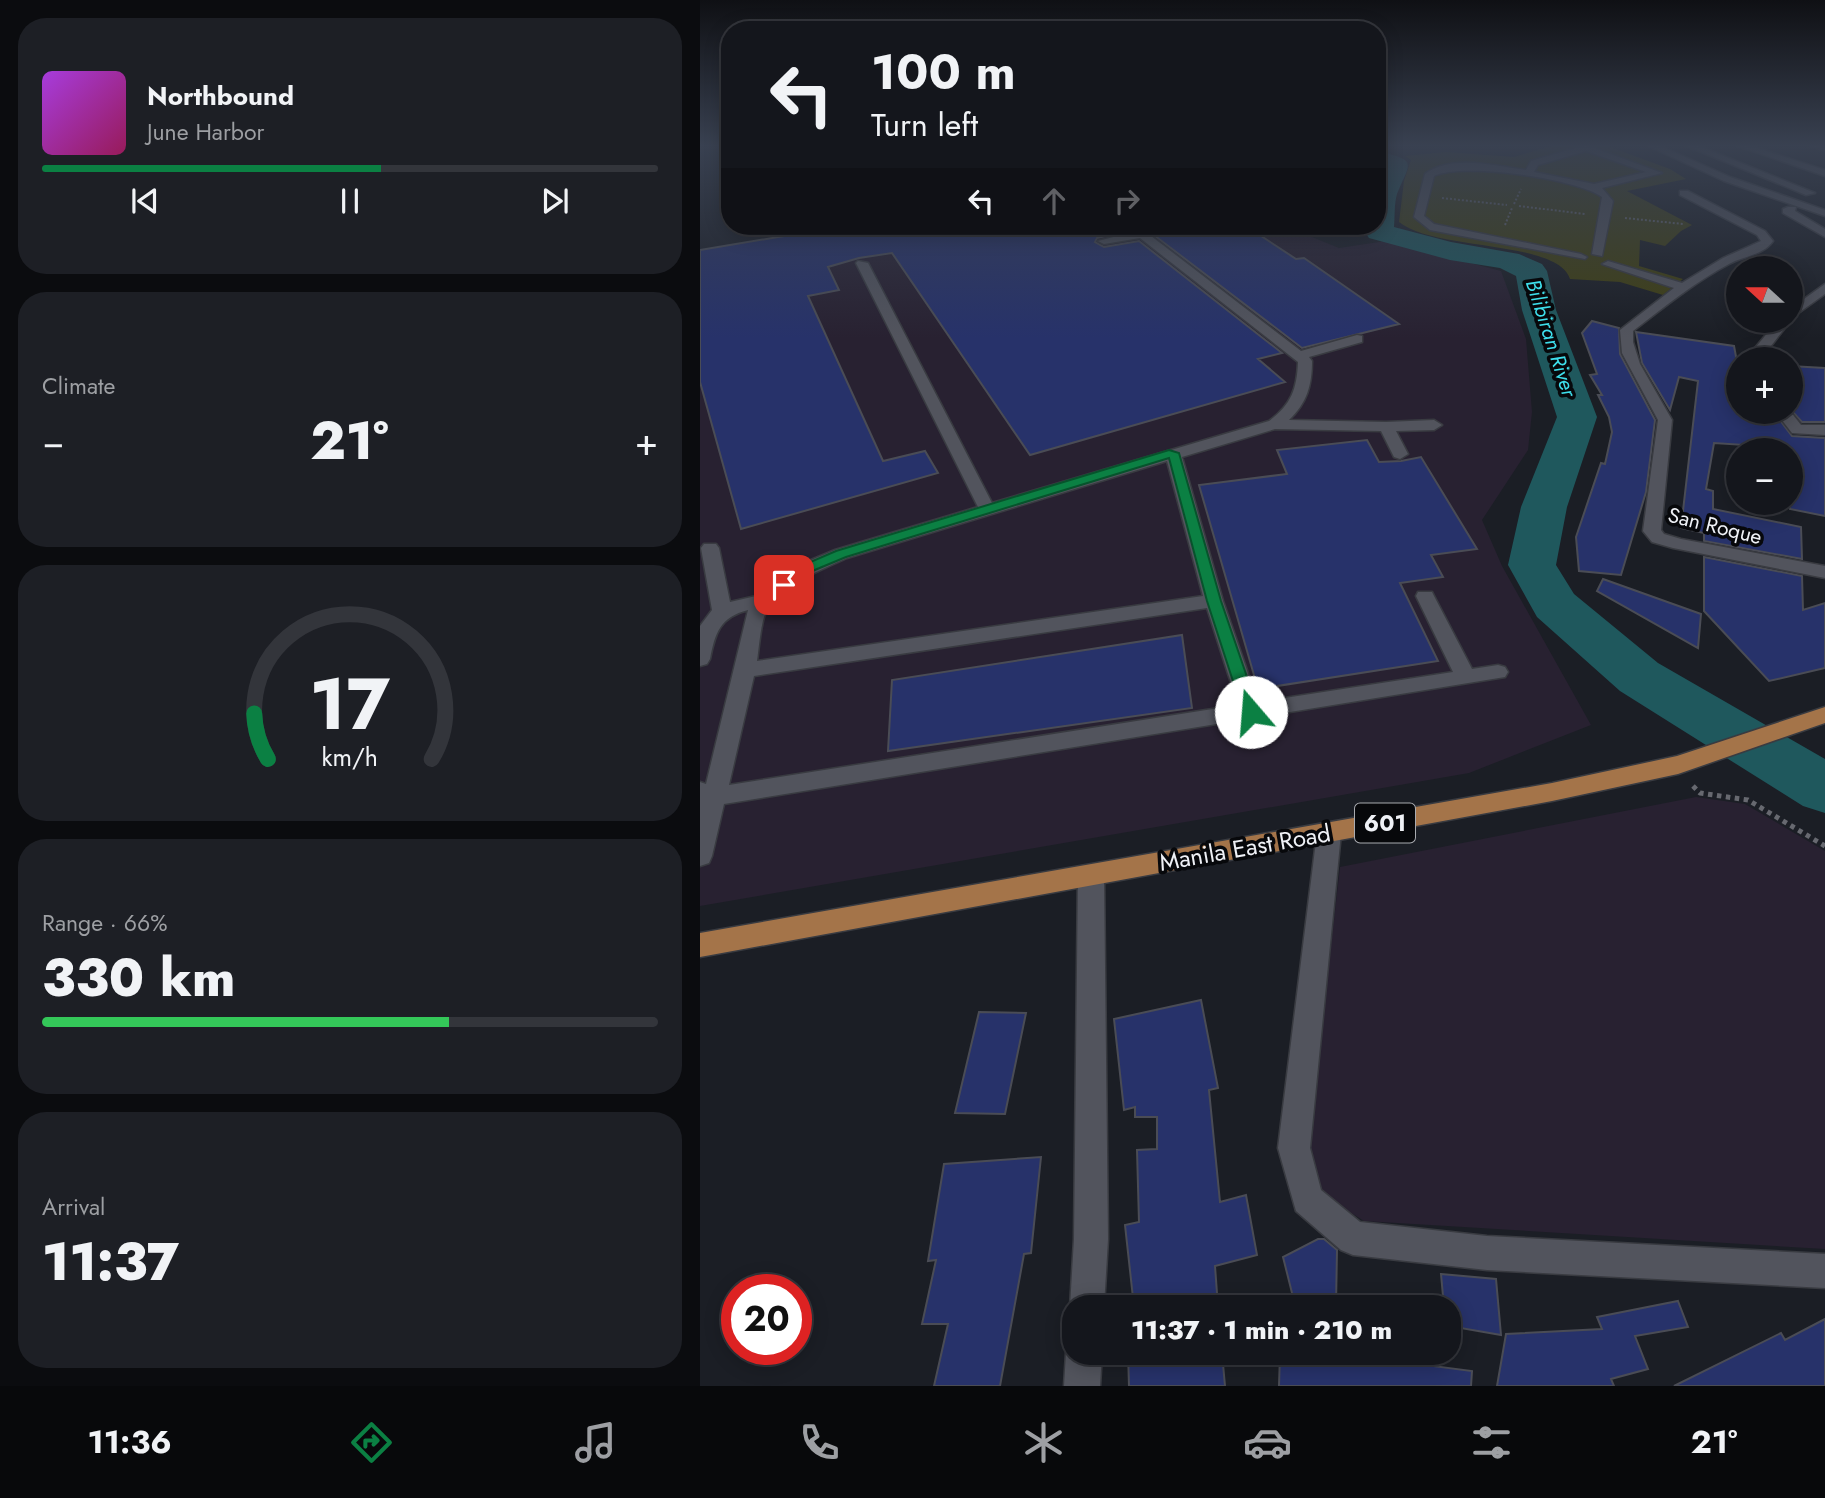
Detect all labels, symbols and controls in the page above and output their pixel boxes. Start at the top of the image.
text: 100 m [871,37,1016,107]
icon: left [756,49,847,140]
text: Northbound [147,77,294,115]
text: Turn left [871,102,978,148]
text: June Harbor [147,115,264,149]
icon: previous [126,182,164,220]
icon: pause [331,182,369,220]
icon: next [536,182,574,220]
icon: left [962,182,1000,220]
icon: ahead [1035,182,1073,220]
icon: right [1108,182,1146,220]
north arrow [1726,256,1802,332]
map controls [1726,256,1803,515]
water label: Bilibiran River [1518,275,1584,402]
button: + [1726,347,1803,424]
text: Climate [42,369,115,403]
text: 21° [310,403,389,479]
text: − [42,414,64,469]
text: + [635,414,658,469]
button: − [1726,438,1803,515]
street label: San Roque [1665,500,1765,552]
pin [754,555,814,615]
icon: arrive [765,566,803,604]
text: 17 [310,651,391,756]
position arrow [1214,675,1288,749]
text: km/h [322,739,378,775]
road number: 601 [1355,804,1415,842]
street label: Manila East Road [1157,815,1333,880]
text: Range · 66% [42,906,167,940]
text: 330 km [42,940,235,1016]
text: Arrival [42,1190,105,1224]
text: 11:37 [42,1224,179,1300]
speed limit sign: 20 [721,1274,812,1365]
text: 11:37 · 1 min · 210 m [1131,1311,1392,1349]
icon: directions [347,1418,396,1467]
icon: music [571,1418,620,1467]
icon: phone [795,1418,844,1467]
icon: climate [1019,1418,1068,1467]
icon: car [1243,1418,1292,1467]
icon: filters [1467,1418,1516,1467]
text: 11:36 [88,1419,172,1465]
text: 21° [1691,1419,1737,1465]

